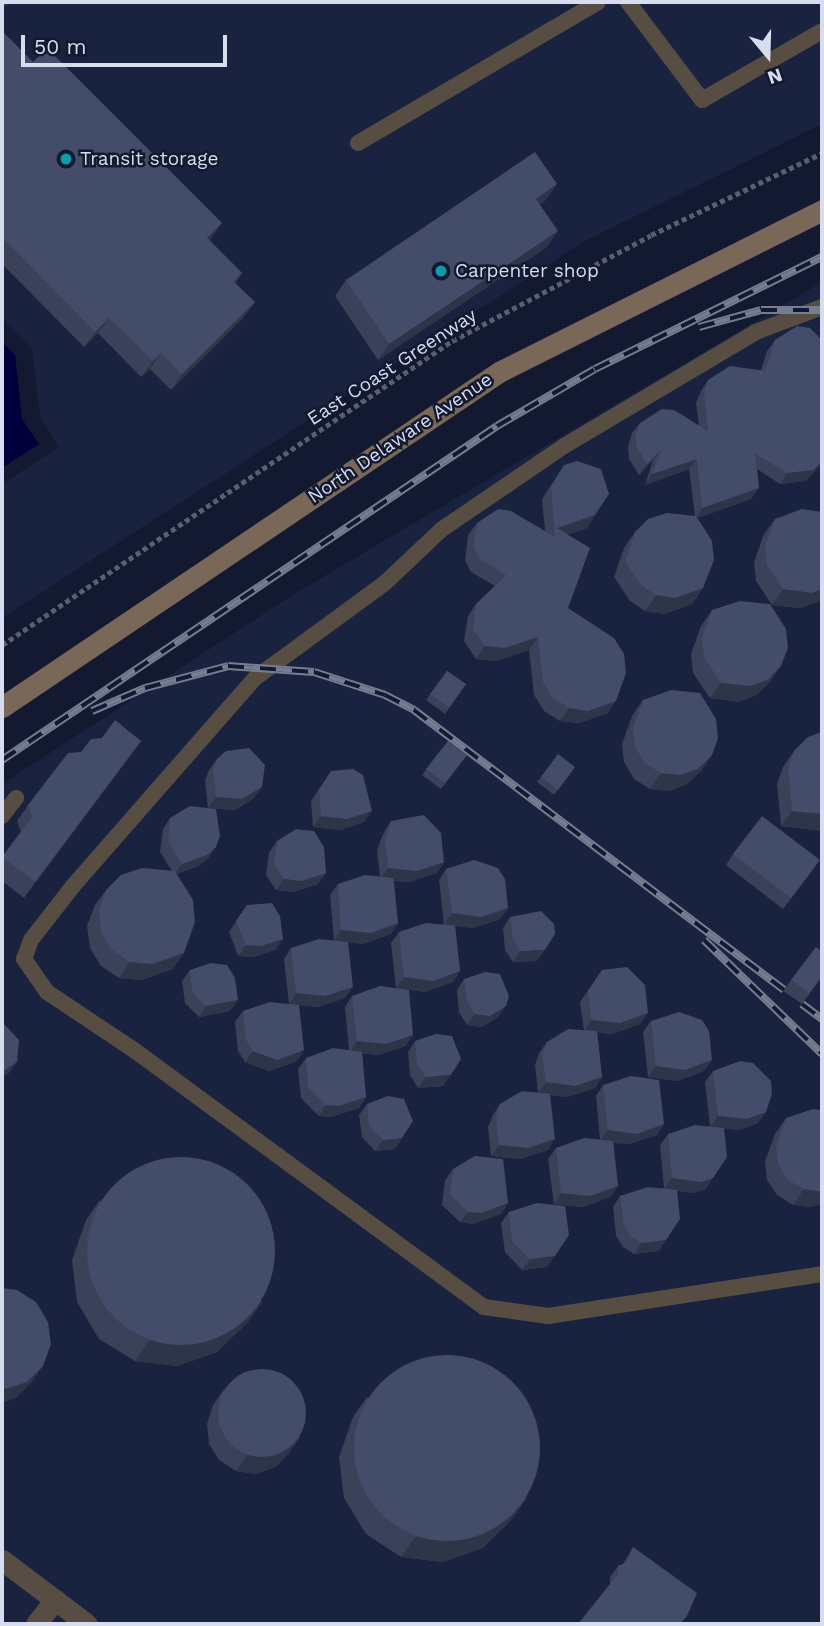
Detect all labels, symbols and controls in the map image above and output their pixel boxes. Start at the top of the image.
scale bar [24,21,231,65]
north arrow [733,21,803,91]
text: 50 m [34,34,86,59]
text: N [765,63,785,89]
place label: Transit storage [80,148,218,170]
marker: Transit storage [58,151,74,167]
place label: Carpenter shop [455,260,599,282]
marker: Carpenter shop [433,263,449,279]
street label: East Coast Greenway [303,304,481,430]
street label: North Delaware Avenue [303,368,497,508]

